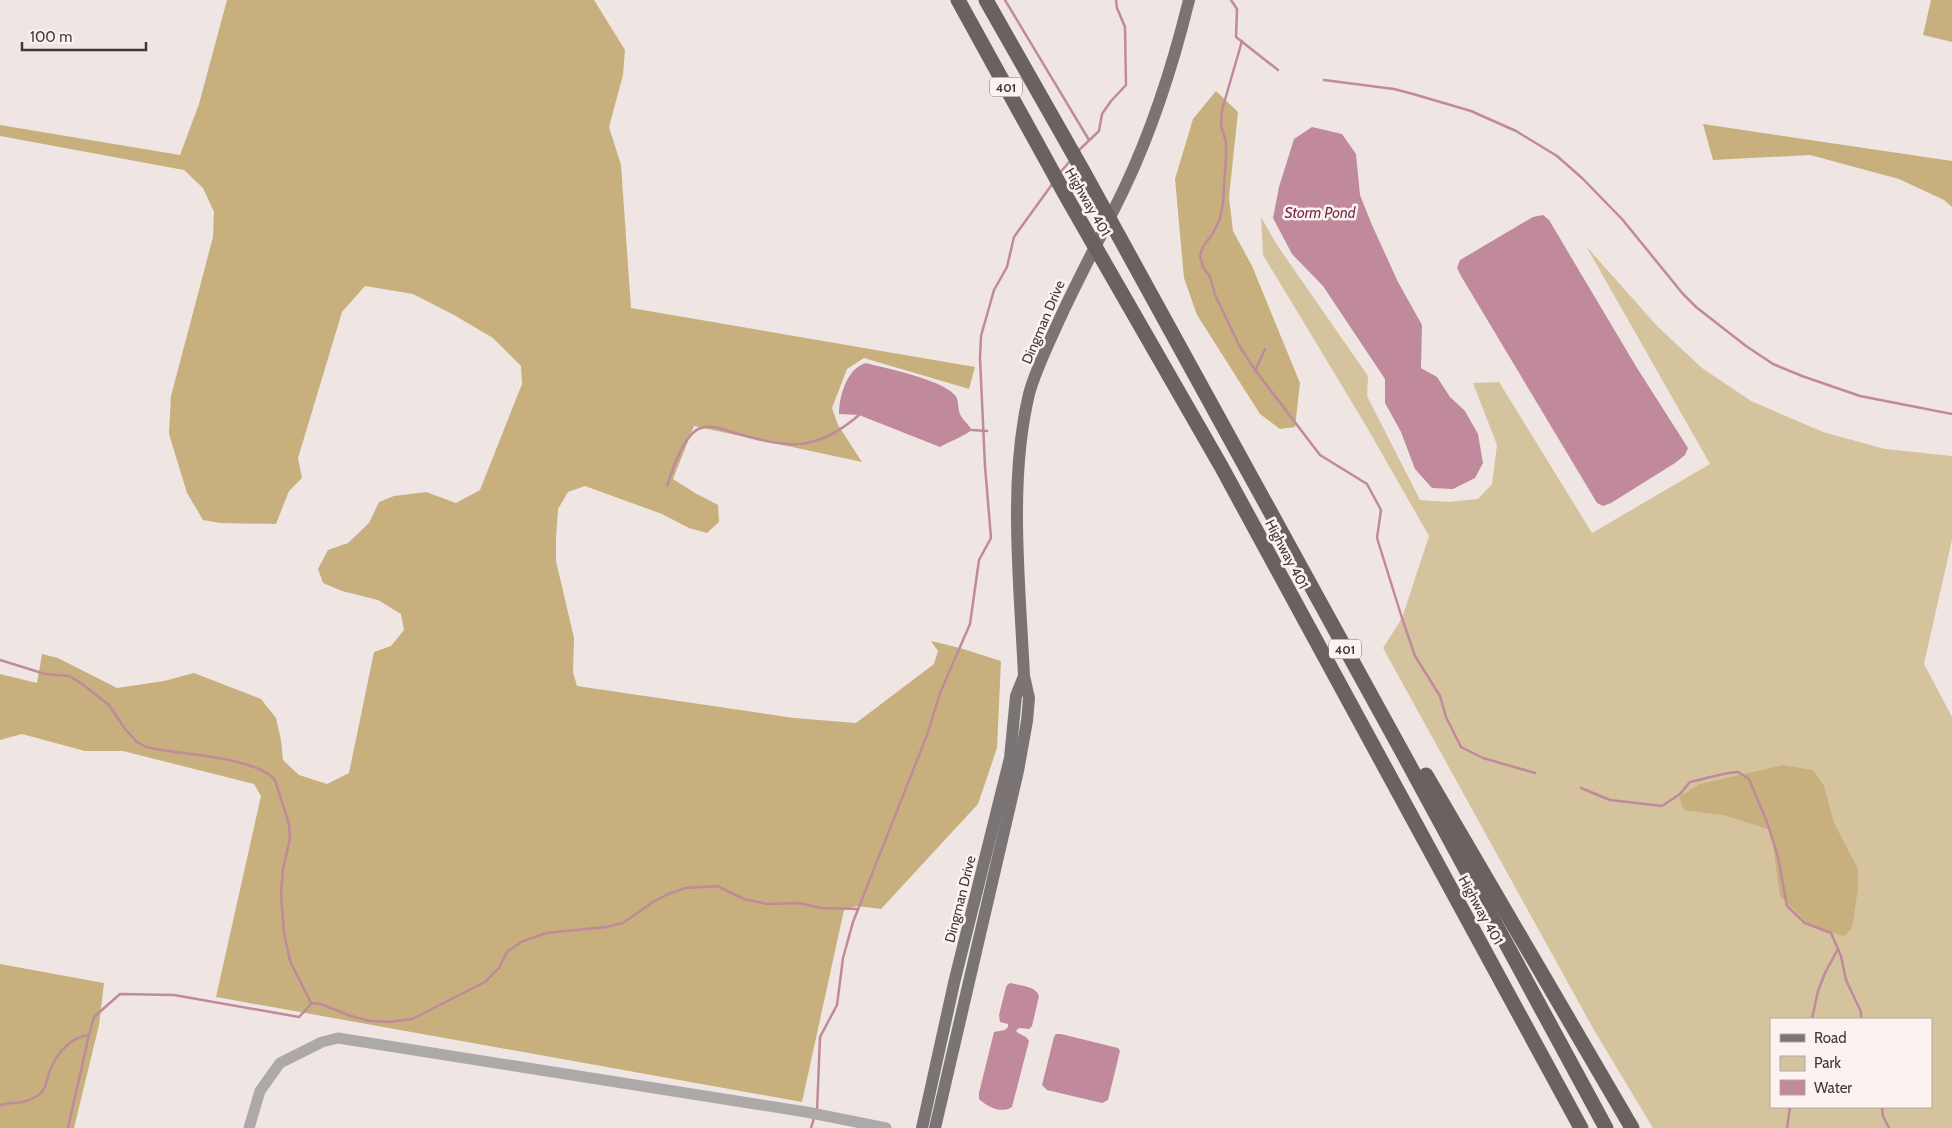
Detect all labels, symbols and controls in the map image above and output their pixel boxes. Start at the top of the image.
scale bar [22,20,146,52]
text: 100 m [30,28,72,46]
road number: 401 [990,77,1022,96]
street label: Highway 401 [1061,164,1115,240]
water label: Storm Pond [1284,204,1357,222]
street label: Dingman Drive [1017,277,1069,367]
street label: Highway 401 [1261,516,1313,592]
road number: 401 [1329,640,1361,659]
street label: Dingman Drive [940,854,980,944]
street label: Highway 401 [1455,872,1507,948]
legend [1770,1018,1932,1108]
text: Road [1814,1029,1847,1047]
text: Park [1814,1054,1841,1072]
text: Water [1814,1079,1852,1097]

